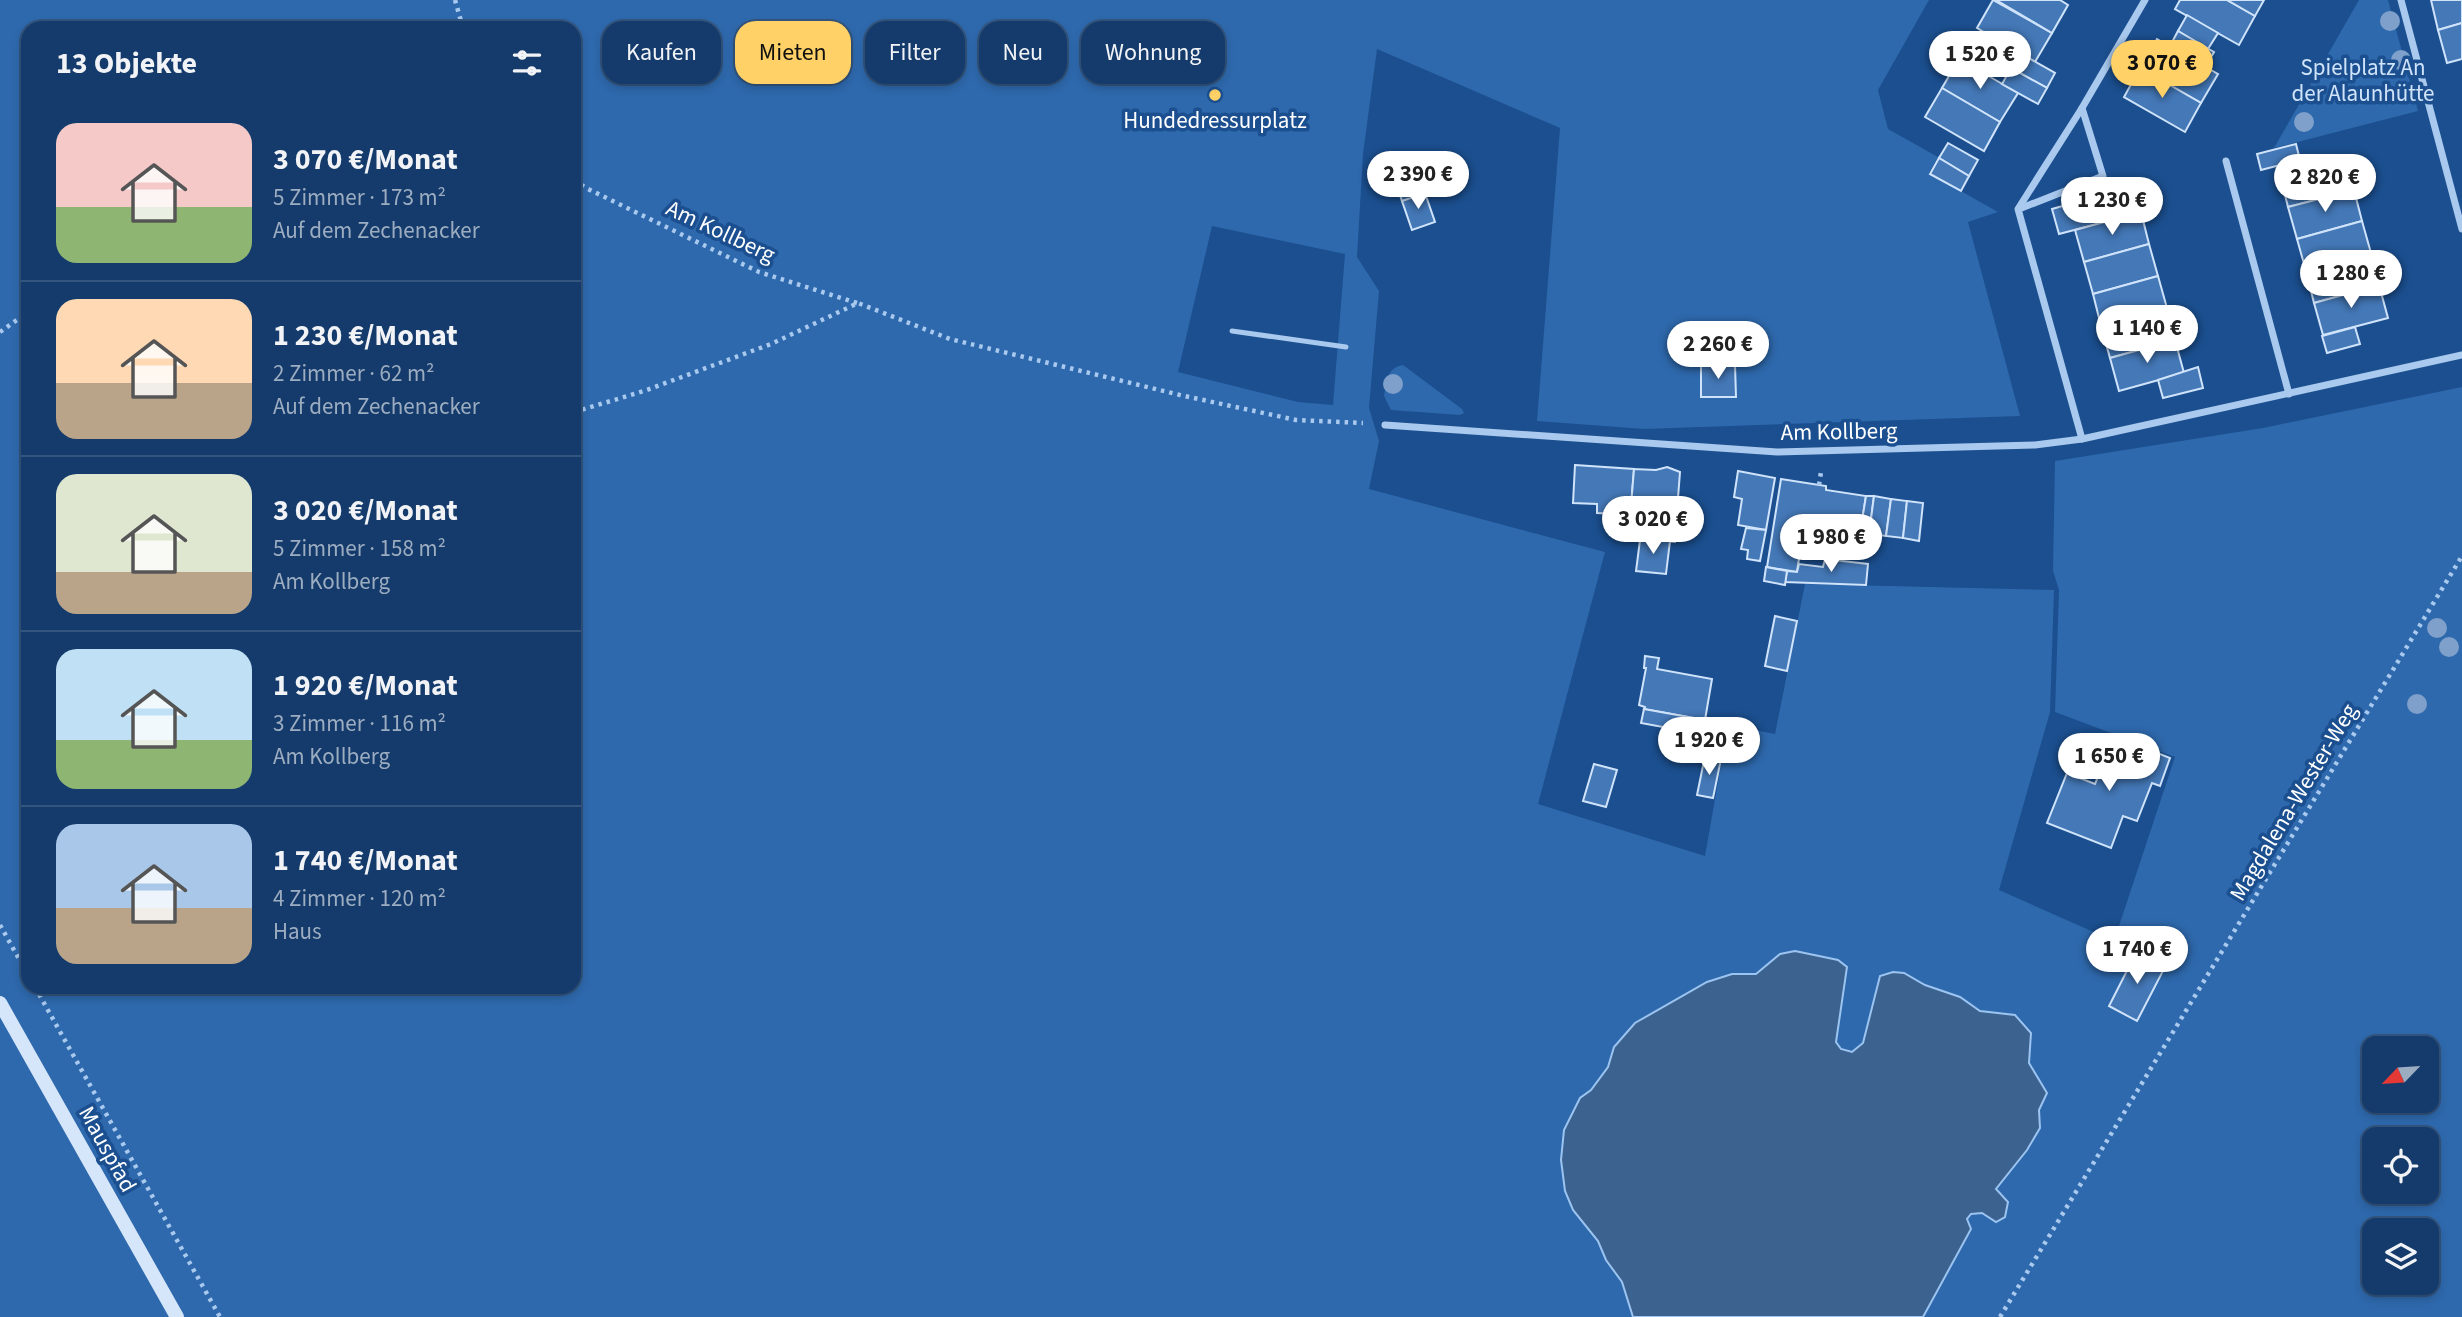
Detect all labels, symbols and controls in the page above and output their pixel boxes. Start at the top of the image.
chip: Kaufen [602,21,721,84]
chip: Mieten [735,21,851,84]
chip: Filter [865,21,965,84]
chip: Neu [979,21,1067,84]
chip: Wohnung [1081,21,1225,84]
pin: 1 520 € [1915,32,2045,91]
text: 1 520 € [1945,37,2015,70]
pin: 3 070 € [2097,41,2227,100]
text: 13 Objekte [56,42,197,85]
icon: filters [508,44,546,82]
text: 3 070 € [2127,46,2197,79]
park label: Spielplatz An der Alaunhütte [2292,51,2435,110]
marker: Hundedressurplatz [1207,87,1223,103]
place label: Hundedressurplatz [1123,104,1307,137]
text: 3 070 €/Monat [273,138,458,181]
icon: home [112,151,196,235]
pin: 2 390 € [1353,152,1483,211]
pin: 2 820 € [2260,154,2390,214]
text: 2 390 € [1383,157,1453,190]
text: 2 820 € [2290,160,2360,193]
pin: 1 230 € [2047,177,2177,237]
text: 5 Zimmer · 173 m² [273,181,446,214]
text: 1 230 € [2077,183,2147,216]
street label: Am Kollberg [661,192,781,271]
text: Auf dem Zechenacker [273,214,480,247]
pin: 1 280 € [2286,250,2416,310]
text: 1 280 € [2316,256,2386,289]
pin: 1 140 € [2082,306,2212,365]
text: 1 140 € [2112,311,2182,344]
text: 1 230 €/Monat [273,314,458,357]
pin: 2 260 € [1653,322,1783,381]
icon: home [112,327,196,411]
text: 2 260 € [1683,327,1753,360]
text: 2 Zimmer · 62 m² [273,357,435,390]
text: Auf dem Zechenacker [273,390,480,423]
street label: Am Kollberg [1780,414,1898,449]
text: 3 020 €/Monat [273,489,458,532]
pin: 3 020 € [1588,496,1718,556]
icon: home [112,502,196,586]
text: 3 020 € [1618,502,1688,535]
pin: 1 980 € [1766,514,1896,574]
text: 1 980 € [1796,520,1866,553]
text: 5 Zimmer · 158 m² [273,532,446,565]
text: Am Kollberg [273,565,390,598]
text: 1 920 €/Monat [273,664,458,707]
icon: home [112,677,196,761]
street label: Magdalena-Wester-Weg [2221,697,2366,907]
text: 3 Zimmer · 116 m² [273,707,446,740]
pin: 1 920 € [1644,718,1774,777]
text: 1 920 € [1674,723,1744,756]
pin: 1 650 € [2044,734,2174,793]
text: 1 650 € [2074,739,2144,772]
text: Am Kollberg [273,740,390,773]
text: 1 740 €/Monat [273,839,458,882]
icon: home [112,852,196,936]
text: 4 Zimmer · 120 m² [273,882,446,915]
text: Haus [273,915,322,948]
pin: 1 740 € [2072,926,2202,986]
text: 1 740 € [2102,932,2172,965]
north arrow [2362,1036,2440,1113]
map controls [2362,1036,2439,1295]
street label: Mauspfad [70,1100,145,1198]
button: locate [2362,1127,2439,1204]
button: layers [2362,1218,2439,1295]

